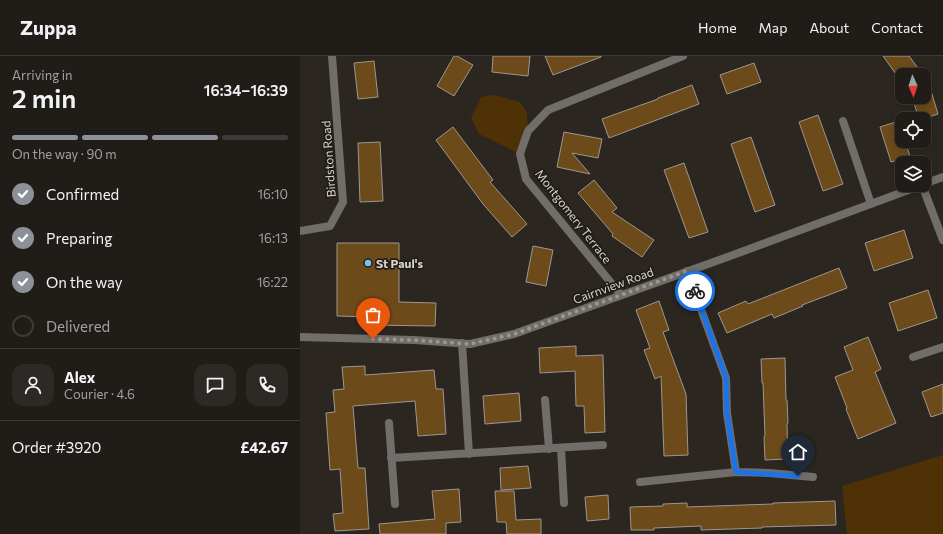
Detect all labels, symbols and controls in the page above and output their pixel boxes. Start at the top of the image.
text: Zuppa [20,16,76,39]
text: Home [698,19,737,36]
text: Map [759,19,787,36]
text: About [809,19,849,36]
text: Contact [871,19,923,36]
text: Arriving in [12,67,72,83]
north arrow [895,68,931,104]
map controls [895,68,931,192]
text: 16:34–16:39 [204,81,288,99]
text: 2 min [12,82,76,113]
button: locate [895,112,931,148]
street label: Birdston Road [318,120,338,198]
text: On the way · 90 m [12,146,117,162]
button: layers [895,156,931,192]
street label: Montgomery Terrace [533,166,615,266]
icon: check [12,183,34,205]
text: Confirmed [46,185,119,203]
text: 16:10 [257,186,288,202]
icon: check [12,227,34,249]
text: Preparing [46,229,112,247]
text: 16:13 [259,230,288,246]
place label: St Paul's [376,256,423,270]
marker: St Paul's [363,258,373,268]
street label: Cairnview Road [571,264,655,306]
icon: check [12,271,34,293]
courier [675,271,715,311]
text: On the way [46,273,123,291]
text: 16:22 [257,274,288,290]
icon: bike [684,280,706,302]
pin [356,298,390,339]
icon: bag [362,304,384,326]
text: Delivered [46,317,110,335]
button: person [12,364,54,406]
button: chat [194,364,236,406]
button: phone [246,364,288,406]
text: Alex [64,368,95,386]
text: Courier · 4.6 [64,386,135,402]
pin [781,435,815,476]
text: Order #3920 [12,438,101,456]
text: £42.67 [240,438,288,456]
icon: home [787,441,809,463]

